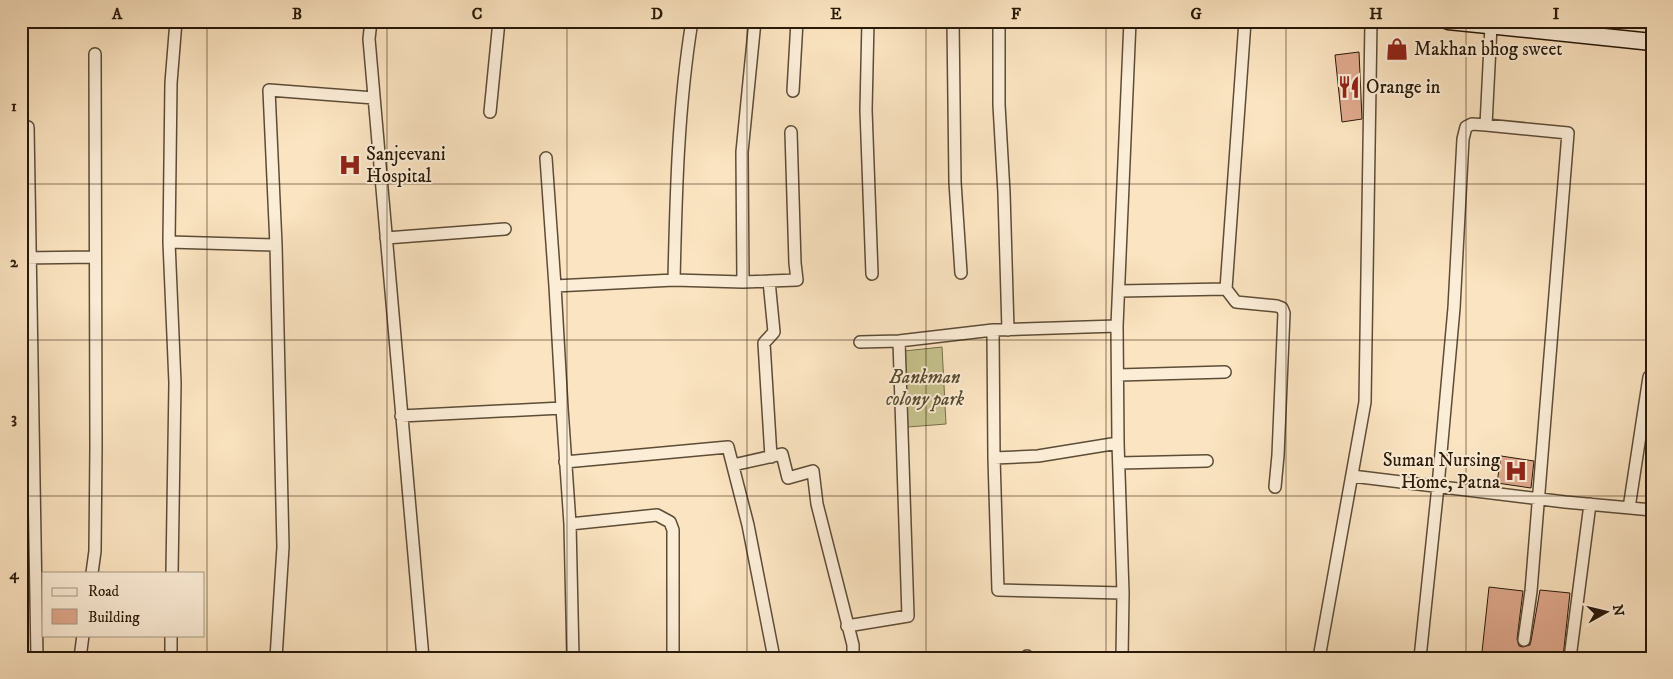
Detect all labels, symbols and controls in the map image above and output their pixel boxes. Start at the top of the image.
text: A [111,4,123,24]
text: B [292,4,302,24]
text: C [472,4,482,24]
text: D [651,4,663,24]
text: E [830,4,842,24]
text: F [1011,4,1021,24]
text: G [1190,4,1202,24]
text: H [1369,4,1383,24]
text: I [1553,4,1560,24]
shop icon: Makhan bhog sweet [1384,36,1410,62]
place label: Makhan bhog sweet [1414,38,1562,61]
restaurant icon: Orange in [1336,74,1362,100]
place label: Orange in [1366,76,1441,99]
text: 1 [11,96,17,116]
place label: Sanjeevani Hospital [366,143,446,188]
hospital icon: Sanjeevani Hospital [337,152,363,178]
text: 2 [10,252,19,272]
park label: Bankman colony park [886,366,964,412]
text: 3 [11,408,17,428]
place label: Suman Nursing Home, Patna [1383,449,1501,494]
hospital icon: Suman Nursing Home, Patna [1503,458,1529,484]
text: 4 [8,564,19,584]
legend [42,572,205,636]
text: Road [88,582,120,601]
north arrow [1580,586,1630,636]
text: N [1608,603,1628,618]
text: Building [88,608,140,627]

